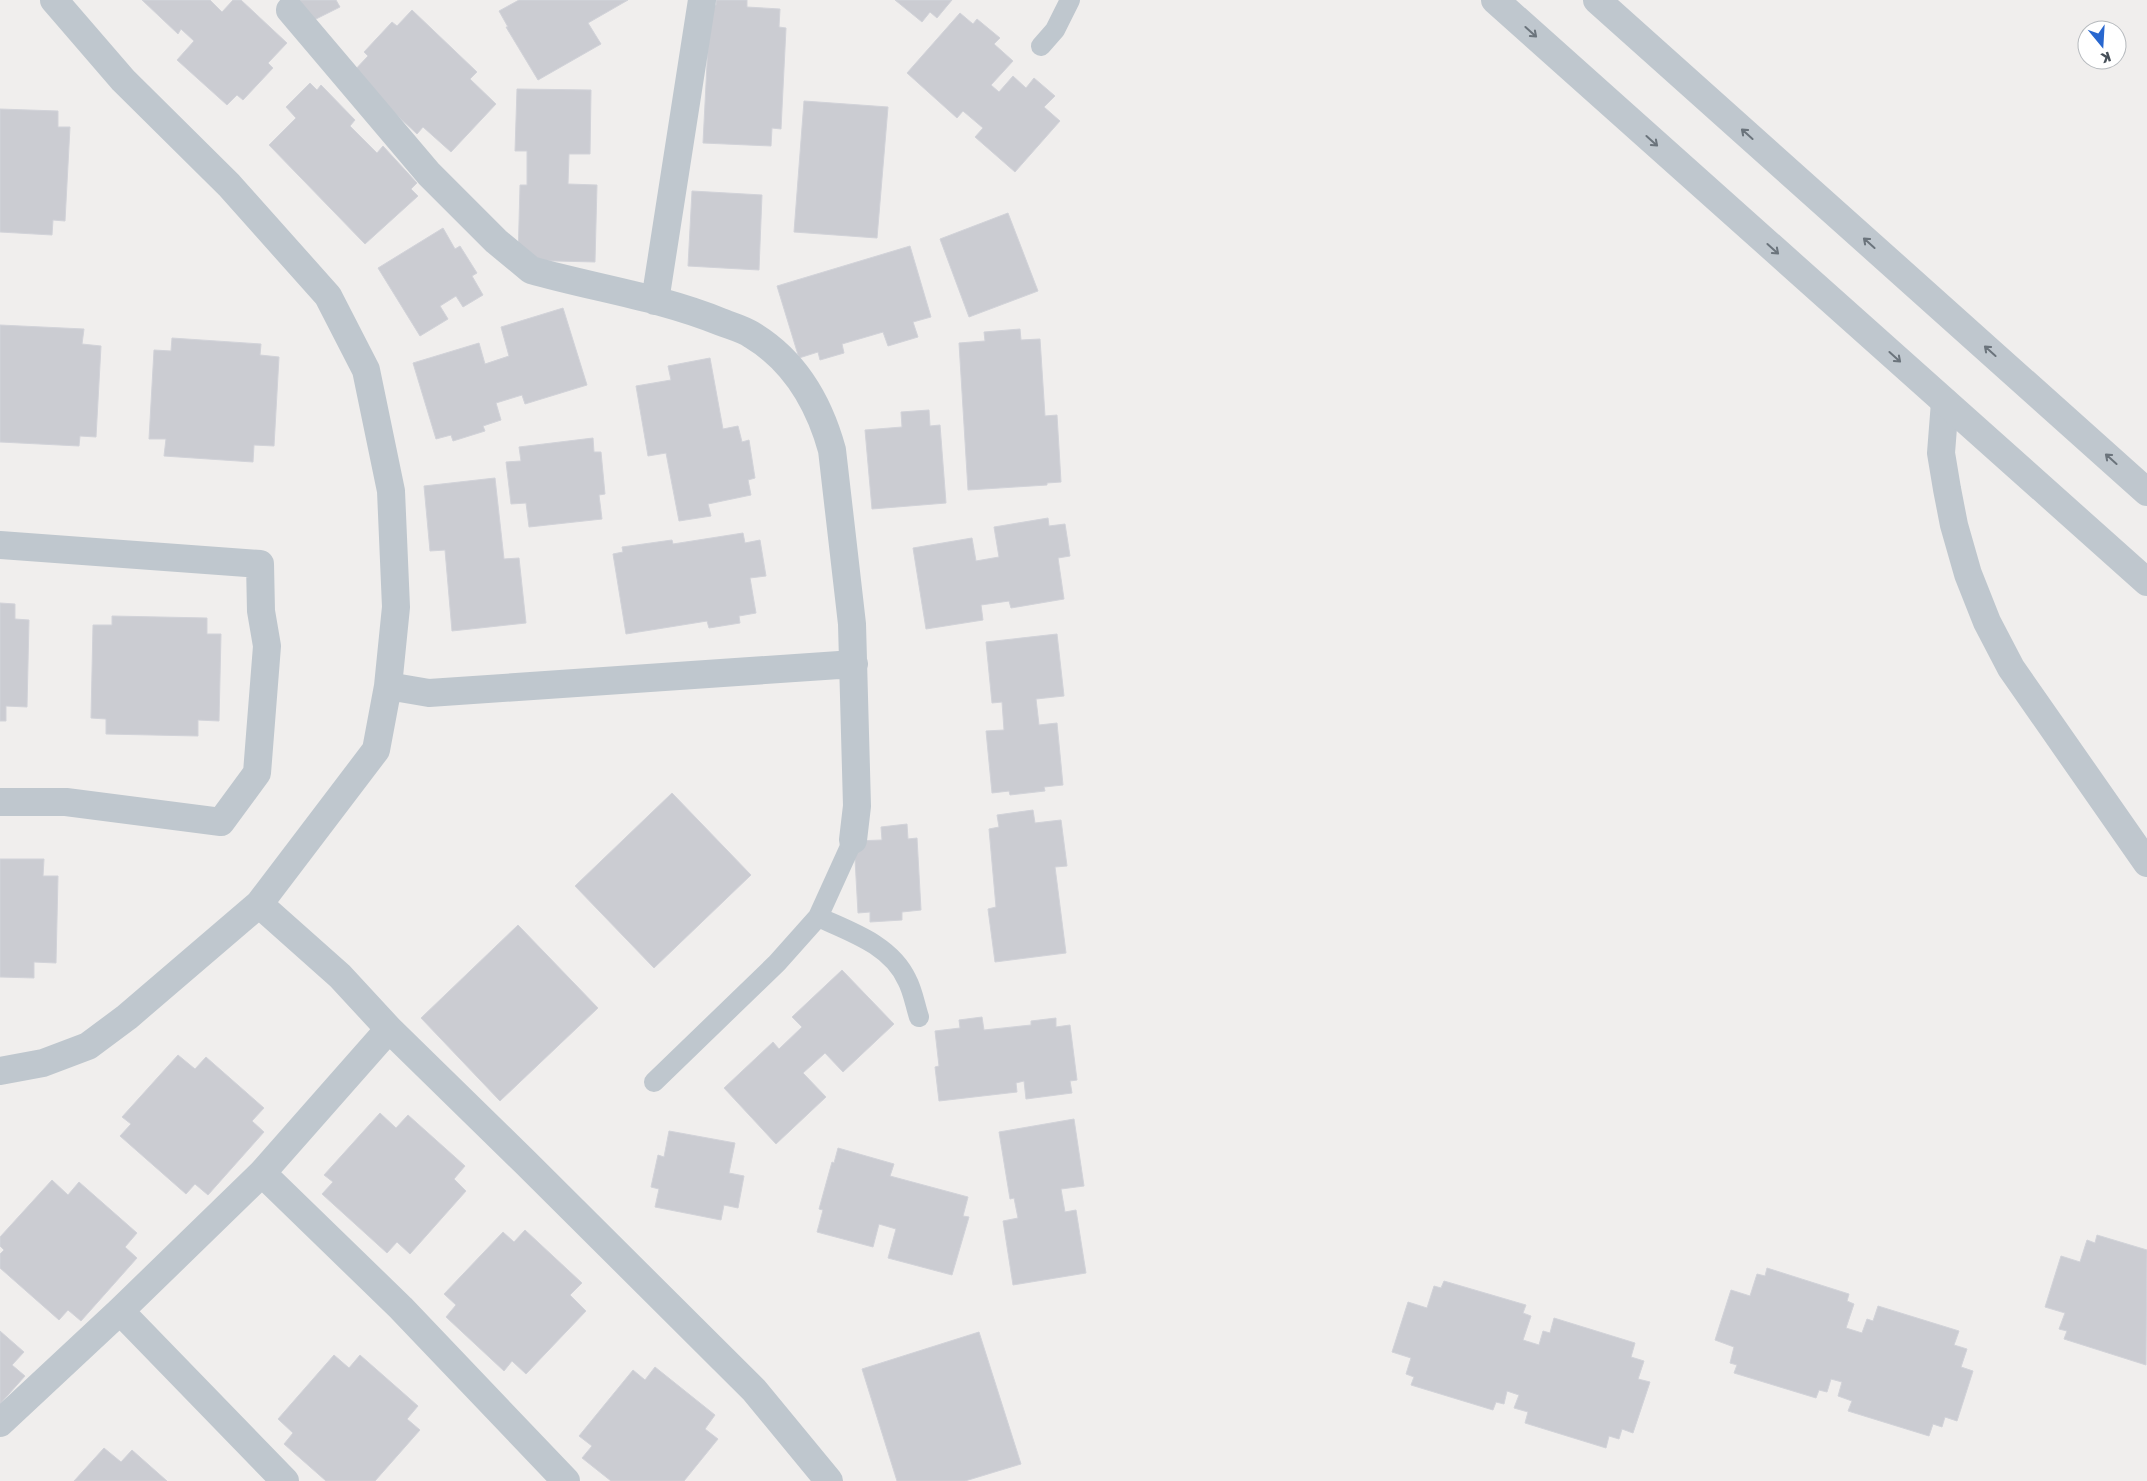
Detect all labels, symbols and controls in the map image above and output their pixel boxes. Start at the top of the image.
north arrow [2077,20,2127,70]
one-way arrow [1525,26,1538,38]
text: K [2098,47,2113,67]
one-way arrow [1741,128,1754,140]
one-way arrow [1646,135,1659,146]
one-way arrow [1862,237,1875,249]
one-way arrow [1767,243,1780,255]
one-way arrow [1983,345,1996,357]
one-way arrow [1888,351,1901,363]
one-way arrow [2104,454,2117,465]

